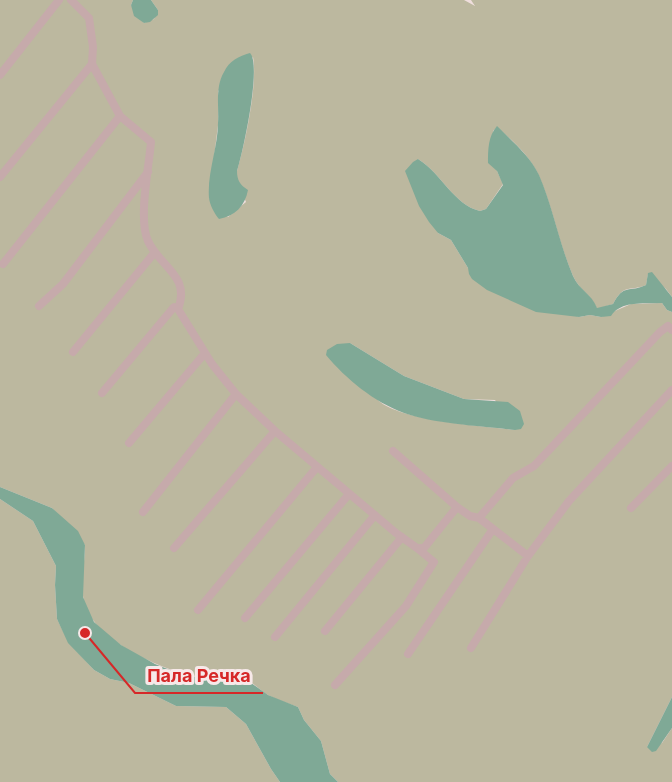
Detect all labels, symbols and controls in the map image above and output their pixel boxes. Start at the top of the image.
callout: Пала Речка [135,657,263,693]
text: Пала Речка [147,665,251,686]

